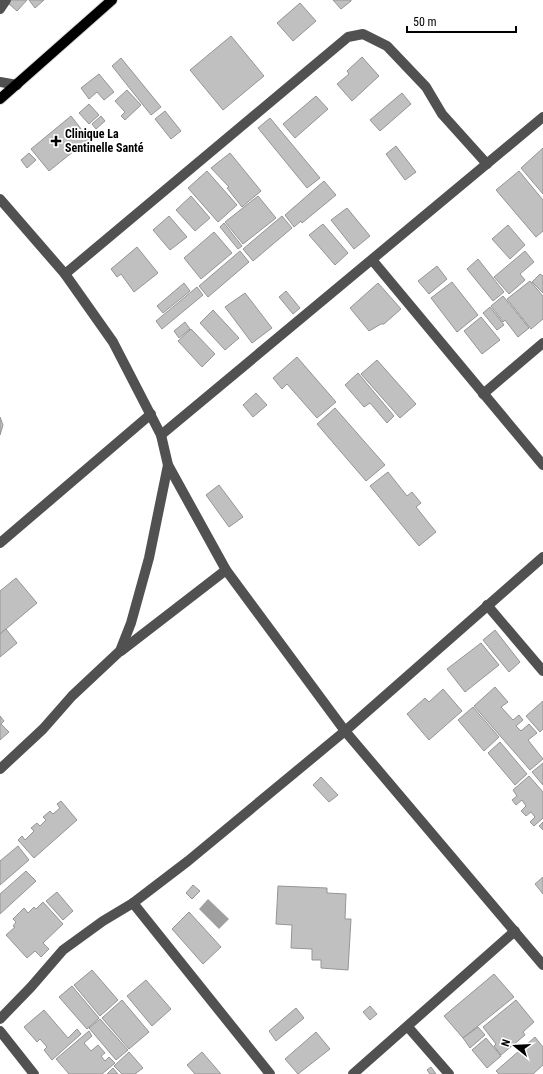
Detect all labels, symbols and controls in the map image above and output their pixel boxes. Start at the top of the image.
scale bar [407,8,516,34]
text: 50 m [413,15,437,29]
place label: Clinique La Sentinelle Santé [65,127,144,155]
marker: Clinique La Sentinelle Santé [50,135,62,147]
north arrow [495,1026,535,1066]
text: N [499,1038,513,1048]

